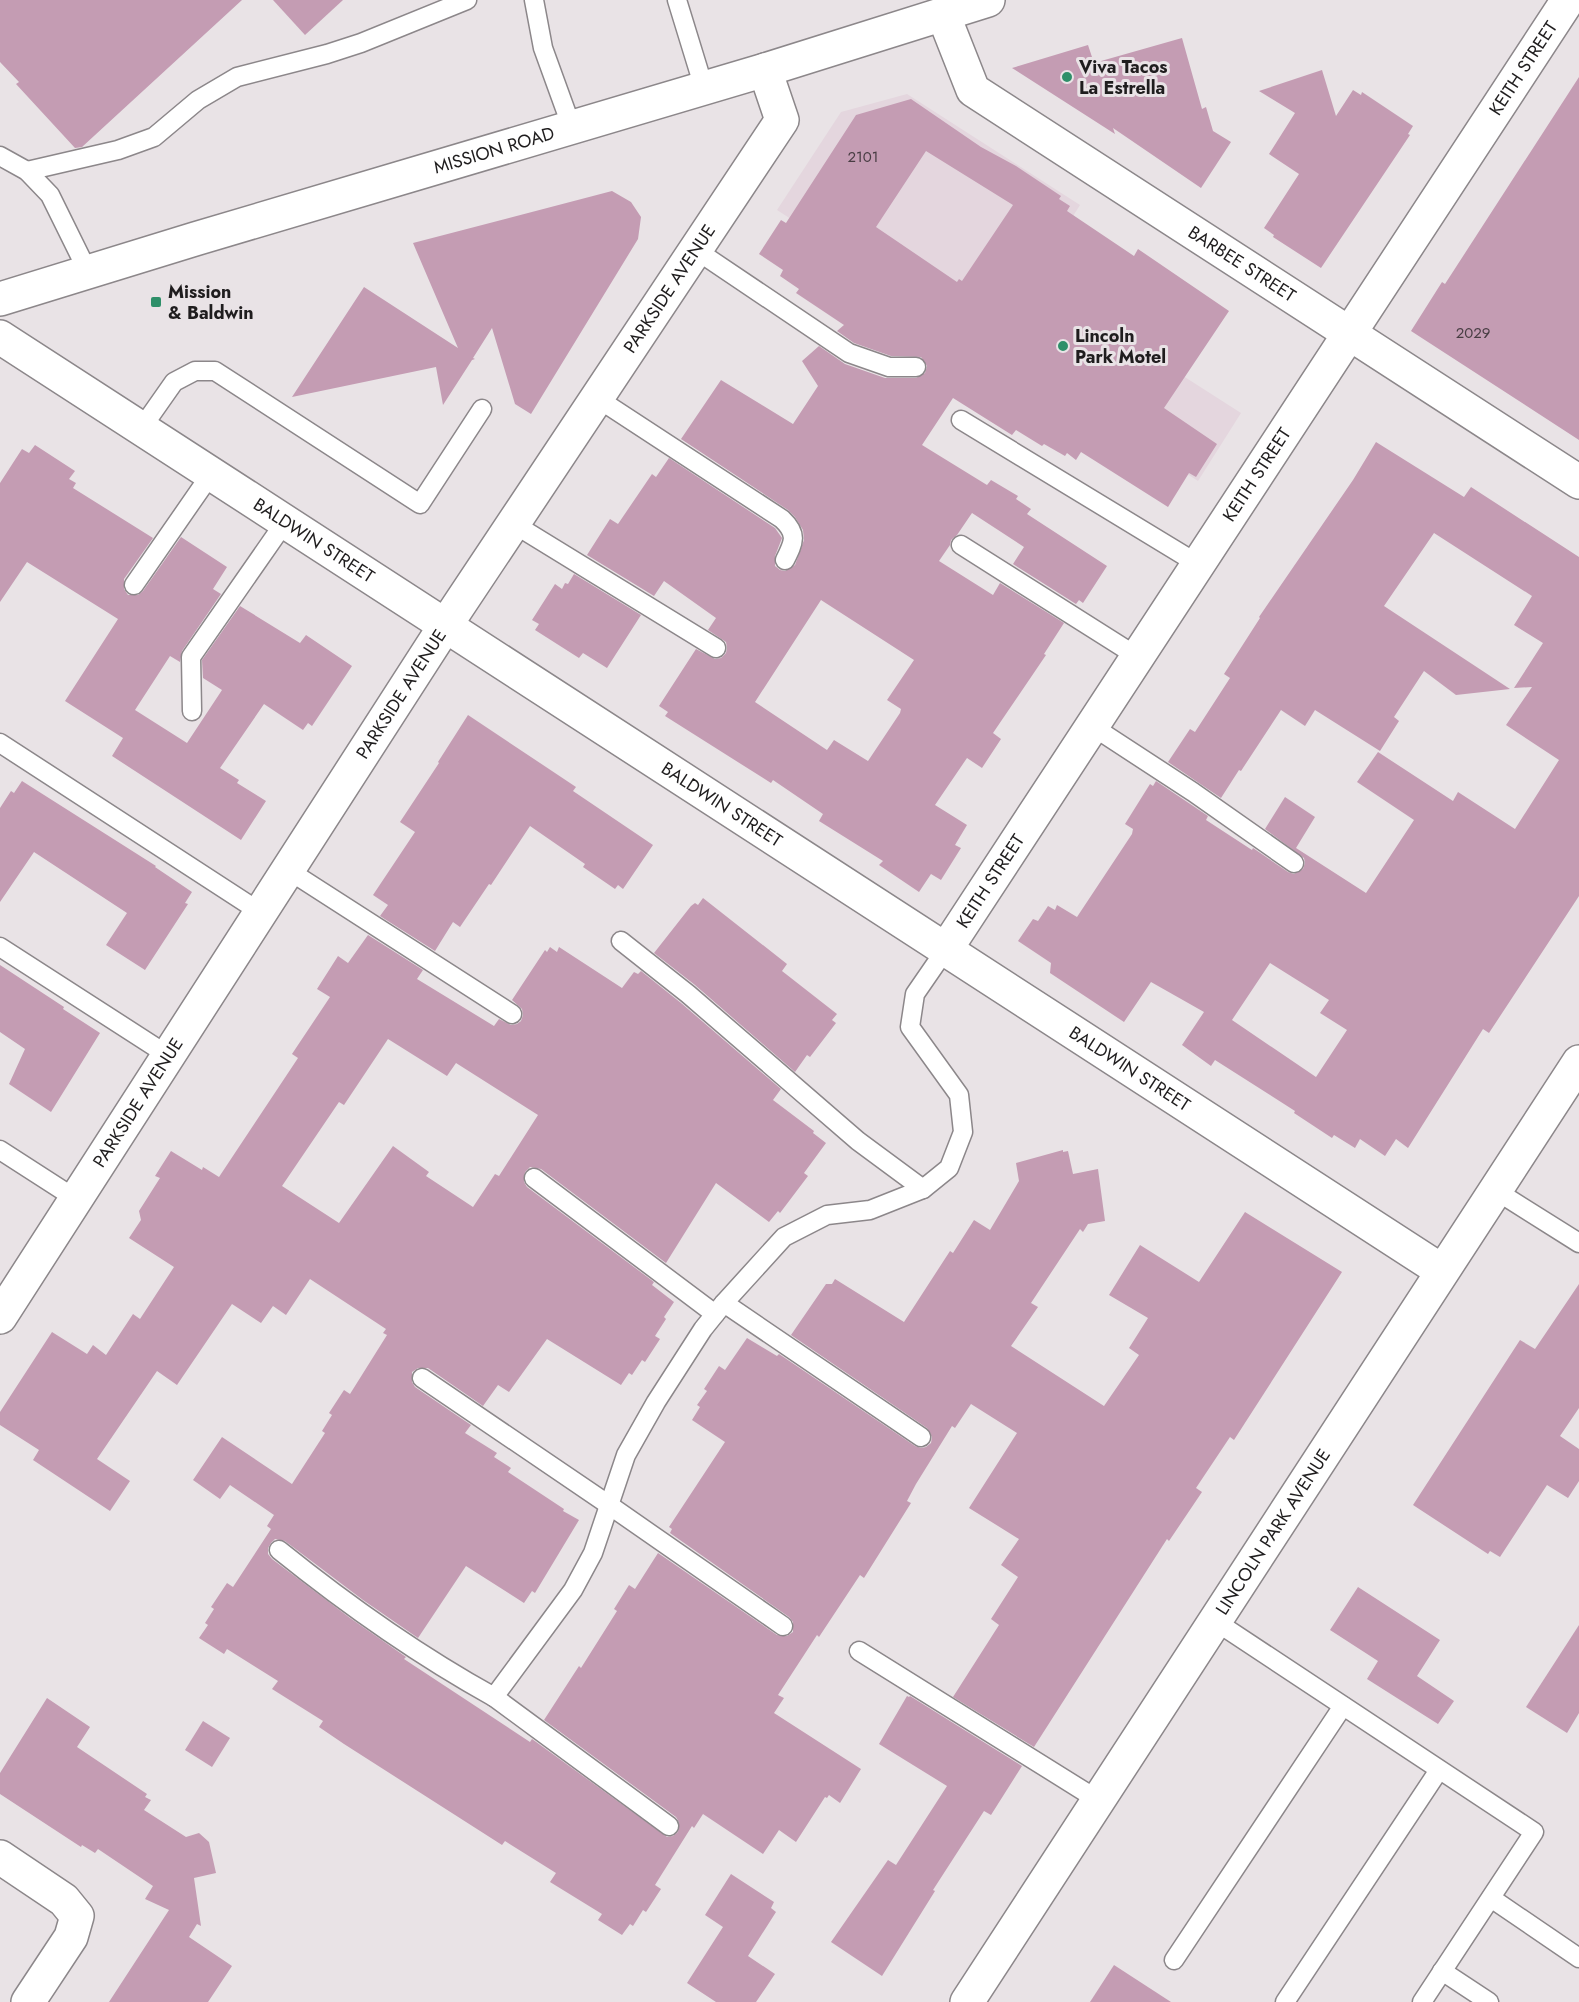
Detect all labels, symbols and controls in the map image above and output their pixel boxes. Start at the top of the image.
street label: KEITH STREET [1483,16,1564,120]
place label: Viva Tacos La Estrella [1078,54,1168,101]
marker: Viva Tacos La Estrella [1060,70,1074,84]
street label: MISSION ROAD [431,120,558,181]
house number: 2101 [847,146,879,168]
street label: PARKSIDE AVENUE [617,219,722,358]
street label: BARBEE STREET [1183,219,1301,309]
place label: Mission & Baldwin [168,279,254,326]
marker: Mission & Baldwin [149,295,163,309]
house number: 2029 [1456,322,1490,344]
place label: Lincoln Park Motel [1075,323,1166,370]
marker: Lincoln Park Motel [1056,339,1070,353]
street label: KEITH STREET [1216,422,1298,527]
street label: BALDWIN STREET [248,491,380,590]
street label: PARKSIDE AVENUE [350,624,453,764]
street label: BALDWIN STREET [656,756,788,854]
street label: KEITH STREET [950,829,1031,933]
street label: BALDWIN STREET [1064,1020,1196,1118]
street label: PARKSIDE AVENUE [87,1033,190,1173]
street label: LINCOLN PARK AVENUE [1209,1444,1337,1620]

